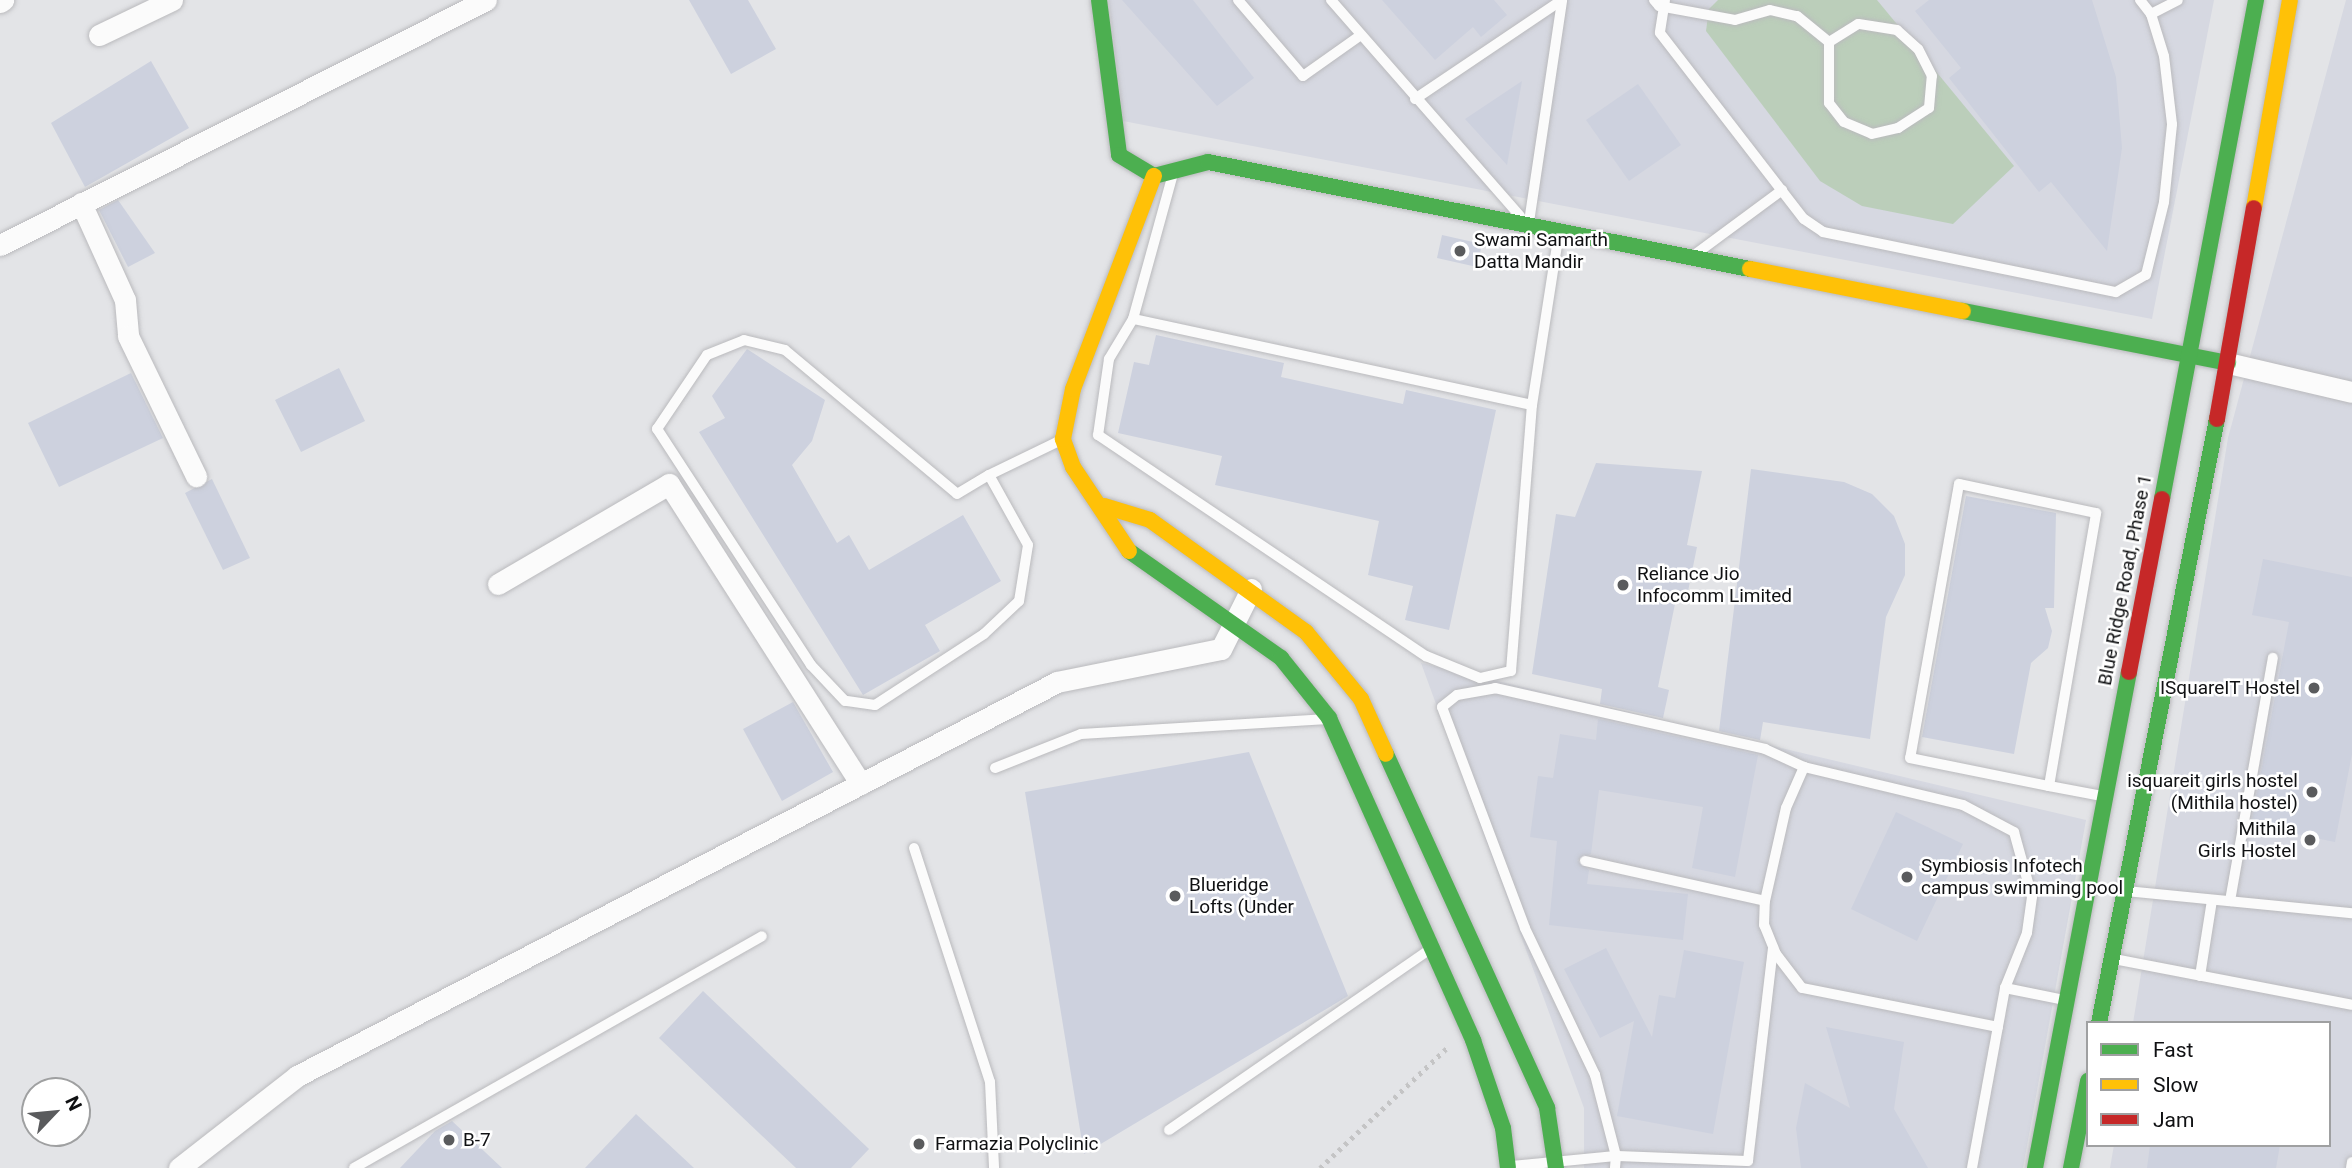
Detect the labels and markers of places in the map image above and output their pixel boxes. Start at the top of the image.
place label: Swami Samarth Datta Mandir [1474,229,1608,273]
marker: Swami Samarth Datta Mandir [1452,243,1468,259]
place label: Reliance Jio Infocomm Limited [1637,563,1792,607]
marker: Reliance Jio Infocomm Limited [1615,577,1631,593]
place label: ISquareIT Hostel [2160,677,2300,699]
marker: ISquareIT Hostel [2306,680,2322,696]
place label: isquareit girls hostel (Mithila hostel) [2127,770,2298,814]
marker: isquareit girls hostel (Mithila hostel) [2304,784,2320,800]
place label: Mithila Girls Hostel [2198,818,2296,862]
marker: Mithila Girls Hostel [2302,832,2318,848]
place label: Symbiosis Infotech campus swimming pool [1921,855,2123,899]
marker: Symbiosis Infotech campus swimming pool [1899,869,1915,885]
place label: Blueridge Lofts (Under [1189,874,1294,918]
marker: Blueridge Lofts (Under [1167,888,1183,904]
place label: B-7 [463,1129,491,1151]
marker: B-7 [441,1132,457,1148]
place label: Farmazia Polyclinic [935,1133,1098,1155]
marker: Farmazia Polyclinic [909,1134,929,1154]

